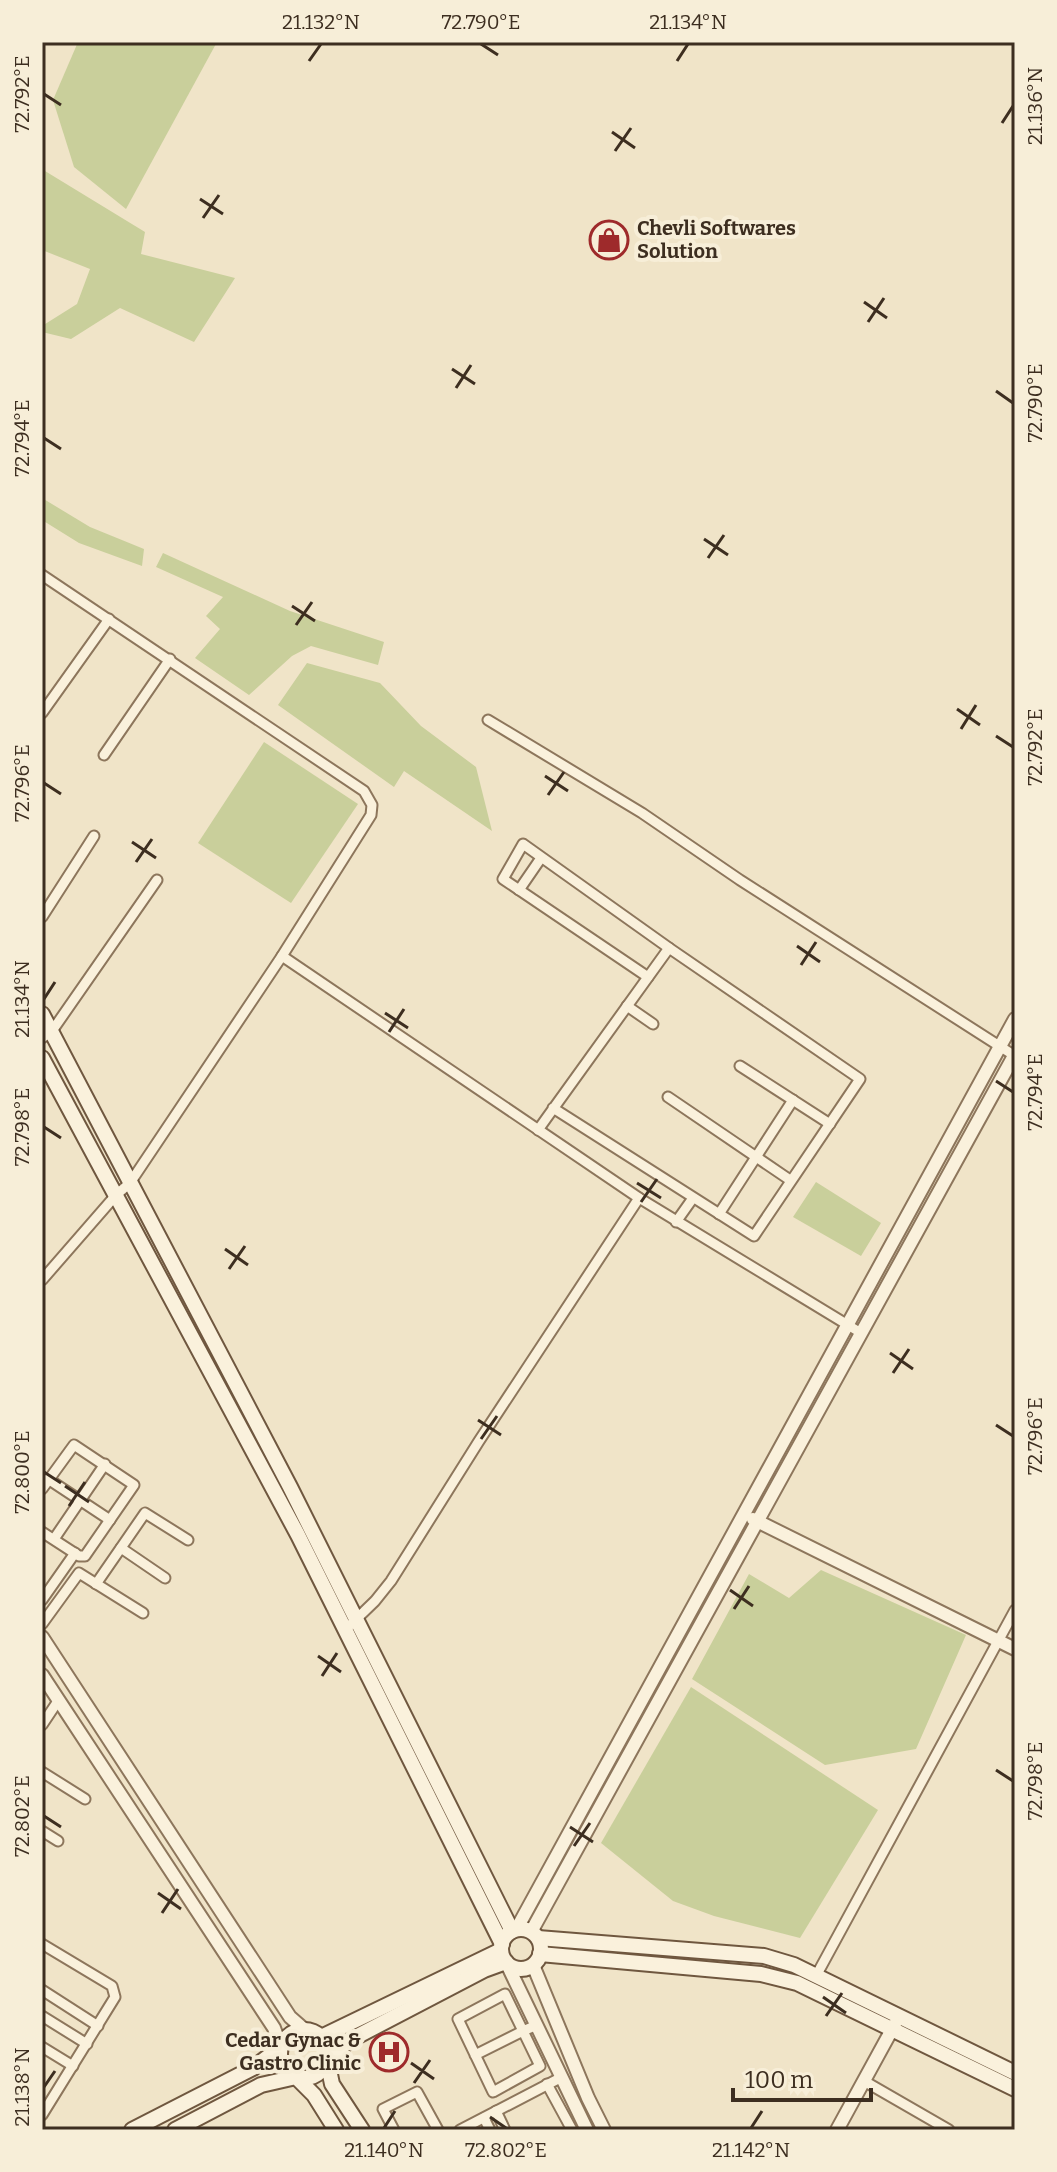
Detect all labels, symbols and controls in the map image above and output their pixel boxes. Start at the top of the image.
text: 21.132°N [282,10,360,34]
text: 72.790°E [441,10,521,34]
text: 21.134°N [649,10,727,34]
text: 72.792°E [10,55,34,133]
text: 21.136°N [1023,67,1047,145]
place label: Chevli Softwares Solution [637,216,796,263]
shop icon: Chevli Softwares Solution [588,219,630,261]
text: 72.790°E [1023,363,1047,443]
text: 72.794°E [10,399,34,477]
text: 72.792°E [1023,708,1047,786]
text: 72.796°E [10,744,34,822]
text: 21.134°N [10,960,34,1038]
text: 72.794°E [1023,1053,1047,1131]
text: 72.798°E [10,1088,34,1166]
text: 72.796°E [1023,1397,1047,1475]
text: 72.800°E [10,1430,34,1514]
text: 72.798°E [1023,1742,1047,1820]
text: 72.802°E [10,1775,34,1857]
place label: Cedar Gynac & Gastro Clinic [225,2028,361,2075]
hospital icon: Cedar Gynac & Gastro Clinic [368,2031,410,2073]
text: 21.138°N [10,2047,34,2126]
scale bar [733,2052,871,2102]
text: 100 m [745,2066,813,2094]
text: 21.140°N [344,2138,424,2162]
text: 72.802°E [465,2138,547,2162]
text: 21.142°N [712,2138,790,2162]

